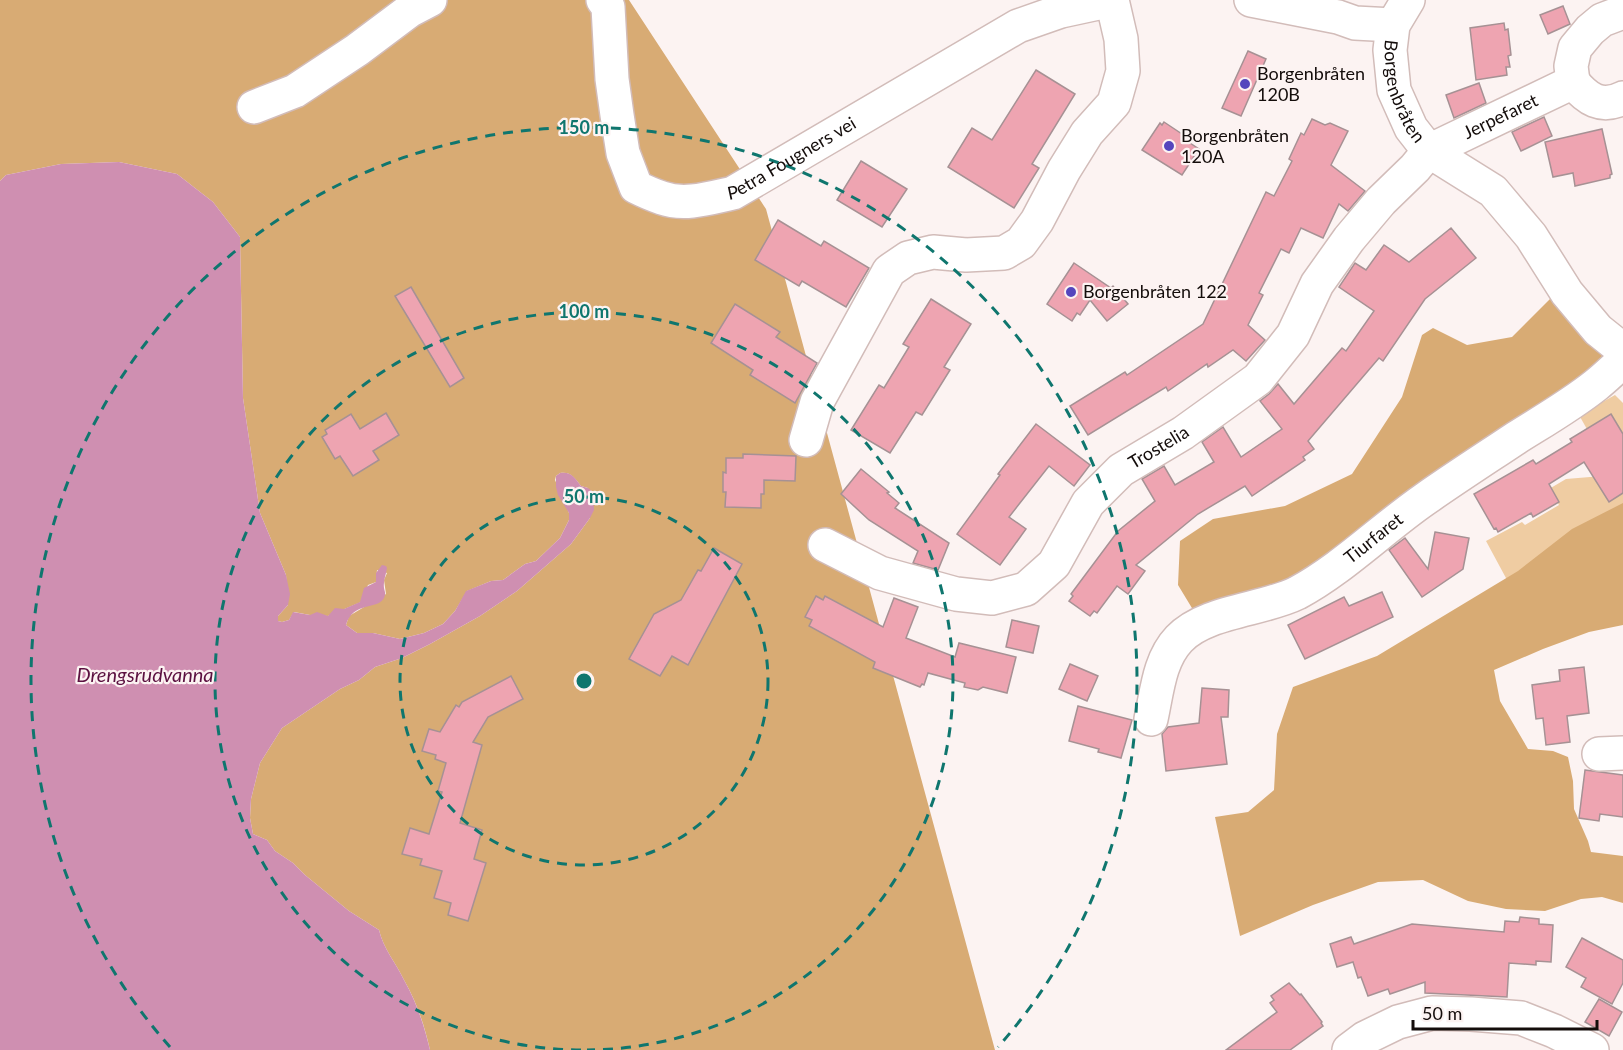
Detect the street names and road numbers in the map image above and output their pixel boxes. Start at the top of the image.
street label: Borgenbråten [1380,38,1430,147]
street label: Jerpefaret [1459,88,1542,143]
street label: Petra Fougners vei [725,111,860,204]
street label: Trostelia [1124,420,1193,473]
street label: Tiurfaret [1339,507,1407,568]

